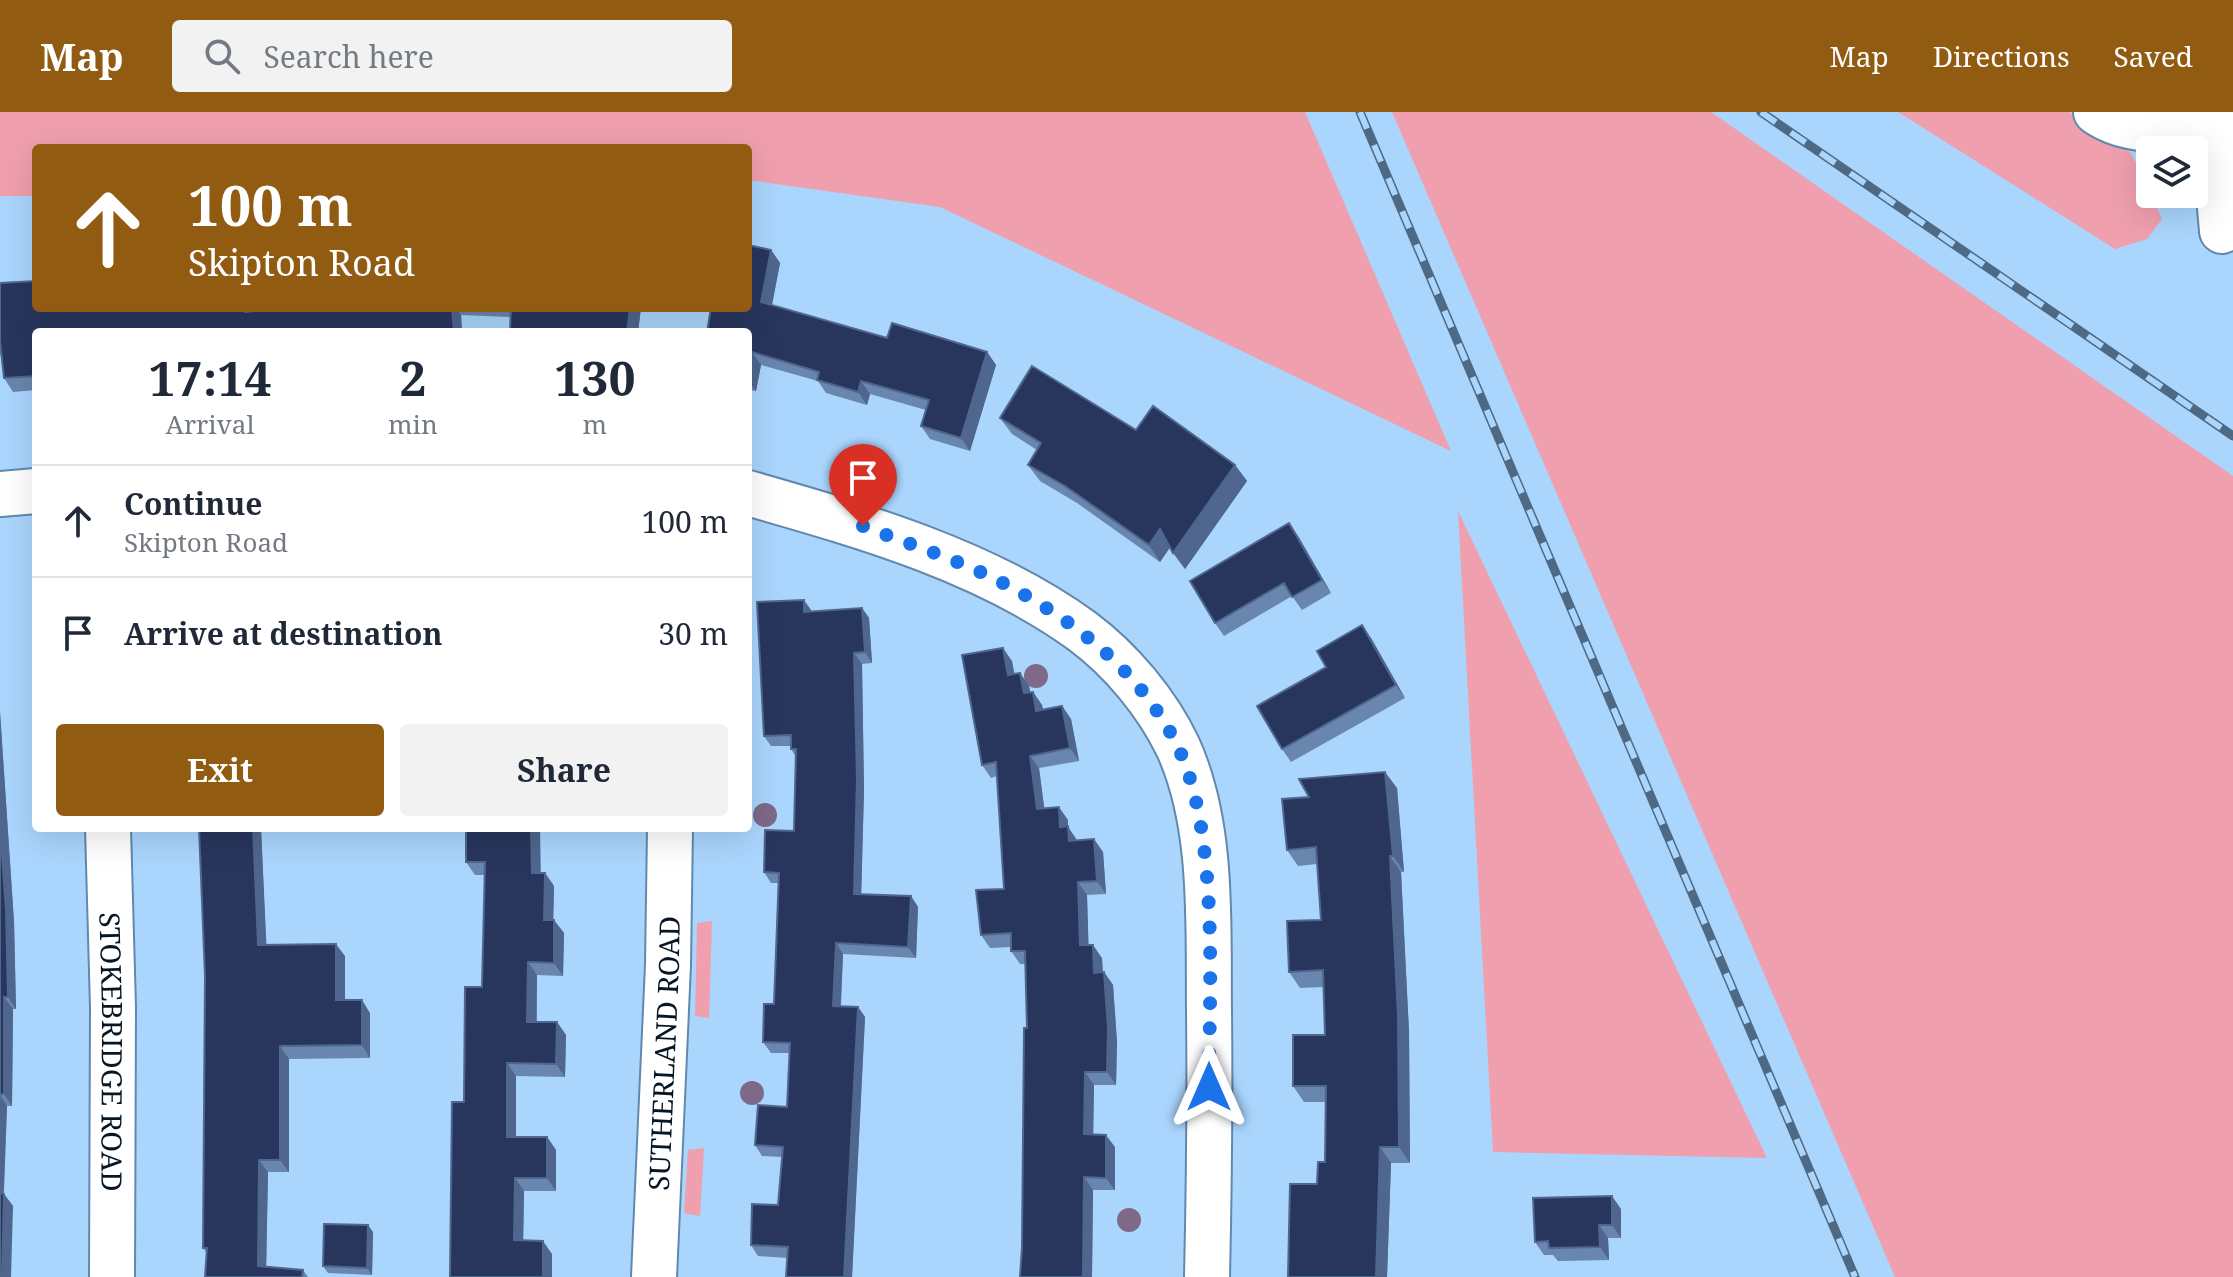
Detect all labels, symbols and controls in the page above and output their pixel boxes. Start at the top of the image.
search box [172,20,732,92]
text: Map [40,30,124,82]
icon: search [200,34,244,78]
text: Search here [264,36,434,77]
text: Map [1829,37,1889,75]
text: Directions [1933,37,2070,75]
text: Saved [2114,37,2193,75]
map controls [2136,136,2208,208]
button: layers [2136,136,2208,208]
text: 100 m [188,166,353,242]
icon: ahead [56,176,160,280]
text: Skipton Road [188,238,415,287]
text: 17:14 [148,345,272,410]
text: 2 [399,345,426,410]
text: 130 [554,345,636,410]
text: Arrival [166,406,254,442]
text: min [388,406,438,442]
text: m [583,406,607,442]
pin [829,444,897,526]
icon: arrive [841,456,885,500]
text: Continue [124,483,262,524]
icon: ahead [56,499,100,543]
text: 100 m [642,501,728,542]
text: Skipton Road [124,524,288,560]
icon: arrive [56,611,100,655]
text: Arrive at destination [124,613,443,654]
text: 30 m [658,613,728,654]
button: Exit [56,724,384,816]
button: Share [400,724,728,816]
street label: STOKEBRIDGE ROAD [91,912,132,1192]
street label: SUTHERLAND ROAD [639,916,688,1191]
position arrow [1167,1045,1251,1129]

